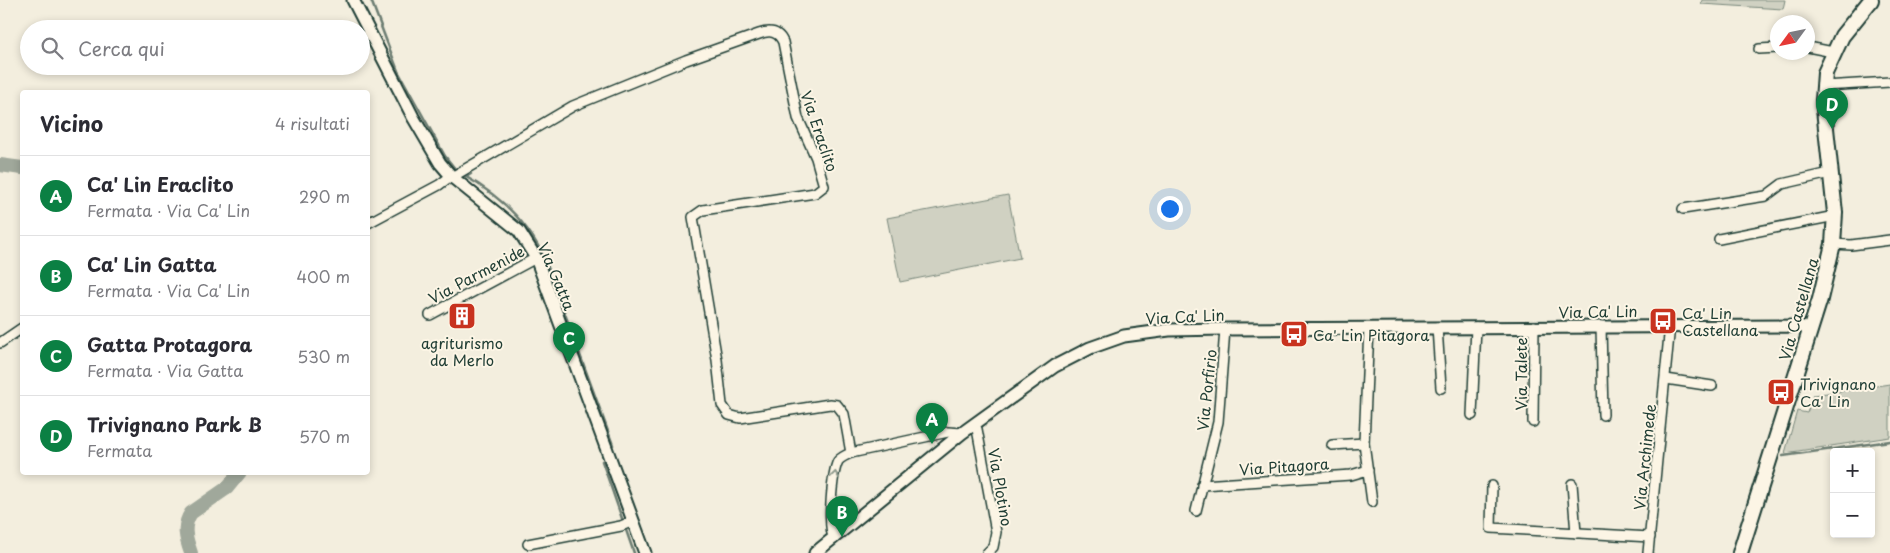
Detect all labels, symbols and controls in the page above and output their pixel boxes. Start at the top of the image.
north arrow [1770,15,1815,60]
search box [20,20,370,75]
icon: search [38,34,66,62]
text: Cerca qui [78,34,165,62]
street label: Via Eraclito [795,87,845,175]
pin: D [1816,88,1848,129]
text: Vicino [40,107,103,139]
text: 4 risultati [275,111,350,135]
text: Ca' Lin Eraclito [87,170,233,198]
text: A [50,184,62,208]
text: 290 m [299,184,350,208]
your location [1157,196,1183,222]
text: Fermata · Via Ca' Lin [87,198,250,222]
street label: Via Parmenide [424,239,528,309]
street label: Via Gatta [532,239,582,314]
text: Ca' Lin Gatta [87,250,217,278]
street label: Via Castellana [1772,254,1824,363]
text: B [51,264,61,288]
text: 400 m [297,264,350,288]
text: Fermata · Via Ca' Lin [87,278,250,302]
street label: Via Ca' Lin [1558,299,1638,323]
building icon: agriturismo da Merlo [447,301,477,331]
place label: Ca' Lin Castellana [1682,301,1759,341]
street label: Via Ca' Lin [1145,302,1225,330]
bus stop icon: Ca' Lin Castellana [1648,306,1678,336]
bus stop icon: Ca' Lin Pitagora [1279,319,1309,349]
pin: C [553,322,585,363]
place label: Ca' Lin Pitagora [1313,323,1430,346]
text: Gatta Protagora [87,330,252,358]
place label: agriturismo da Merlo [421,331,503,371]
street label: Via Talete [1509,337,1532,411]
text: C [50,344,62,368]
text: 530 m [297,344,350,368]
street label: Via Porfirio [1190,348,1222,432]
text: Fermata · Via Gatta [87,358,243,382]
place label: Trivignano Ca' Lin [1800,372,1876,412]
bus stop icon: Trivignano Ca' Lin [1766,377,1796,407]
pin: A [916,403,948,444]
street label: Via Archimede [1627,403,1661,511]
text: Trivignano Park B [87,410,262,438]
text: D [50,424,62,448]
text: 570 m [299,424,350,448]
text: Fermata [87,438,152,462]
street label: Via Plotino [983,446,1019,528]
map controls [1830,448,1875,538]
button: + [1830,448,1875,493]
street label: Via Pitagora [1238,451,1331,481]
one-way arrow [829,471,840,479]
button: − [1830,493,1875,538]
pin: B [826,496,858,537]

